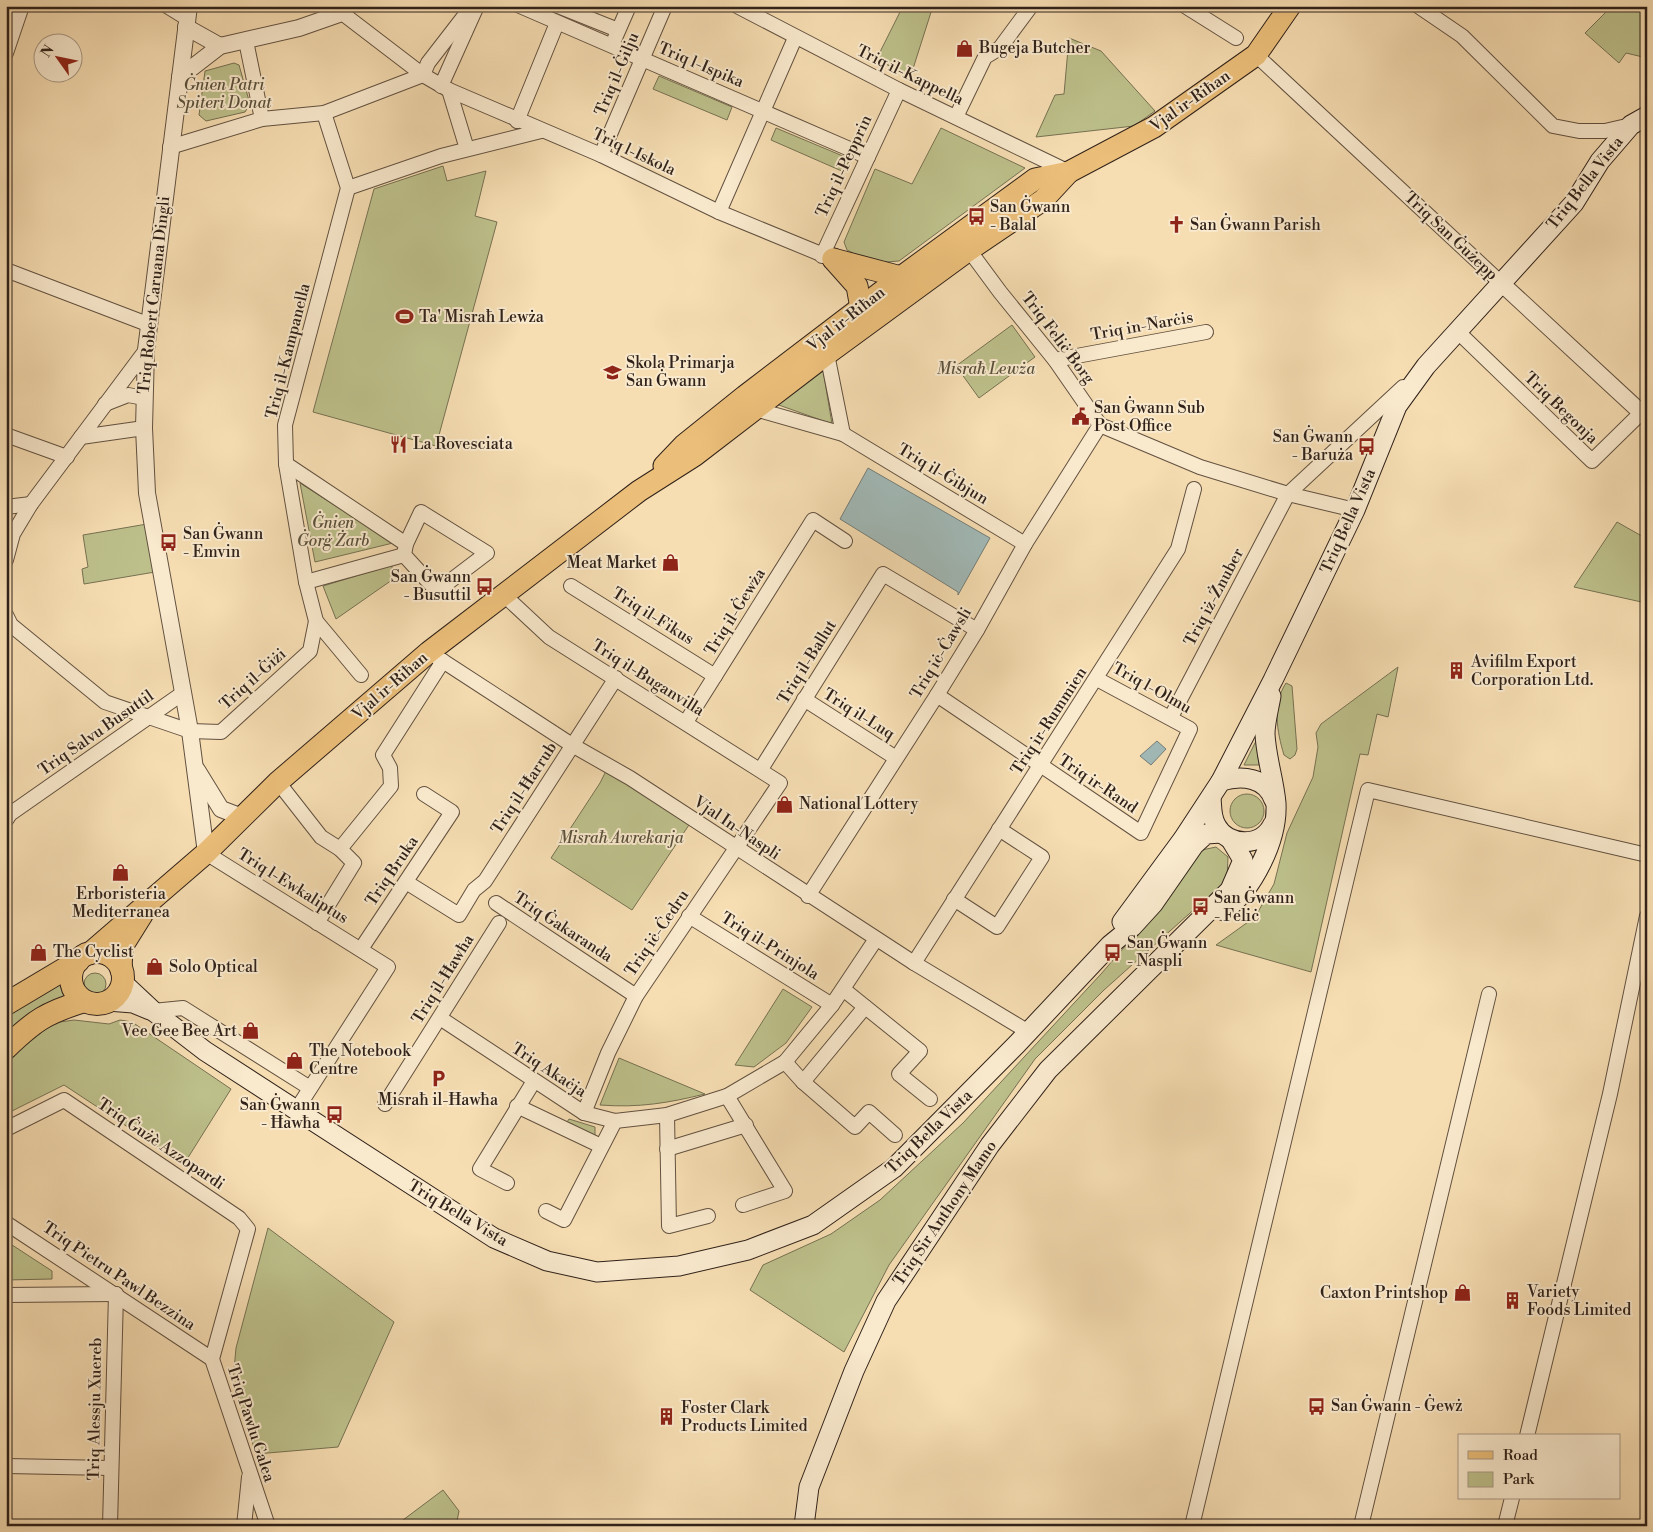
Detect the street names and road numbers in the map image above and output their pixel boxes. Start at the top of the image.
street label: Triq il-Ġilju [589,29,644,119]
street label: Triq l-Ispika [655,38,748,92]
street label: Triq il-Kappella [853,40,968,110]
street label: Vjal ir-Riħan [1145,66,1235,137]
street label: Triq il-Pepprin [812,111,877,220]
street label: Triq l-Iskola [589,124,680,180]
street label: Triq Bella Vista [1542,132,1628,234]
street label: Triq San Ġużepp [1400,186,1503,285]
street label: Triq Robert Caruana Dingli [134,195,174,395]
street label: Triq il-Kampanella [262,280,315,421]
street label: Vjal ir-Riħan [802,282,890,356]
street label: Triq Feliċ Borg [1017,288,1099,388]
street label: Triq in-Narċis [1089,307,1195,345]
street label: Triq Begonja [1520,368,1603,449]
street label: Triq il-Ġibjun [894,437,993,509]
street label: Triq Bella Vista [1316,465,1380,577]
street label: Triq iż-Żnuber [1178,544,1248,649]
street label: Triq il-Ġewża [699,563,770,659]
street label: Triq il-Fikus [608,583,698,649]
street label: Triq iċ-Ċawsli [904,603,976,702]
street label: Triq il-Ballut [773,616,841,708]
street label: Triq il-Buganvilla [588,635,709,721]
street label: Triq il-Ġiżi [214,643,290,714]
street label: Vjal ir-Riħan [347,647,432,725]
street label: Triq l-Olmu [1109,658,1195,718]
street label: Triq ir-Rummien [1007,663,1092,779]
street label: Triq il-Luq [819,684,899,744]
street label: Triq Salvu Busuttil [35,686,158,780]
street label: Triq il-Ħarrub [487,738,561,838]
street label: Triq ir-Rand [1055,750,1141,818]
street label: Vjal In-Naspli [689,791,784,864]
street label: Triq Bruka [361,831,423,910]
street label: Triq l-Ewkaliptus [234,844,352,928]
street label: Triq iċ-Ċedru [619,885,693,980]
street label: Triq Ġakaranda [510,886,618,967]
street label: Triq il-Prinjola [717,908,824,985]
street label: Triq il-Ħawħa [408,930,479,1027]
street label: Triq Akaċja [508,1038,591,1102]
street label: Triq Bella Vista [881,1085,977,1178]
street label: Triq Ġużè Azzopardi [93,1092,230,1194]
street label: Triq Sir Anthony Mamo [889,1137,1001,1289]
street label: Triq Bella Vista [405,1175,512,1251]
street label: Triq Pietru Pawl Bezzina [39,1217,200,1335]
street label: Triq Alessju Xuereb [84,1337,106,1481]
street label: Triq Pawlu Galea [223,1362,280,1485]

